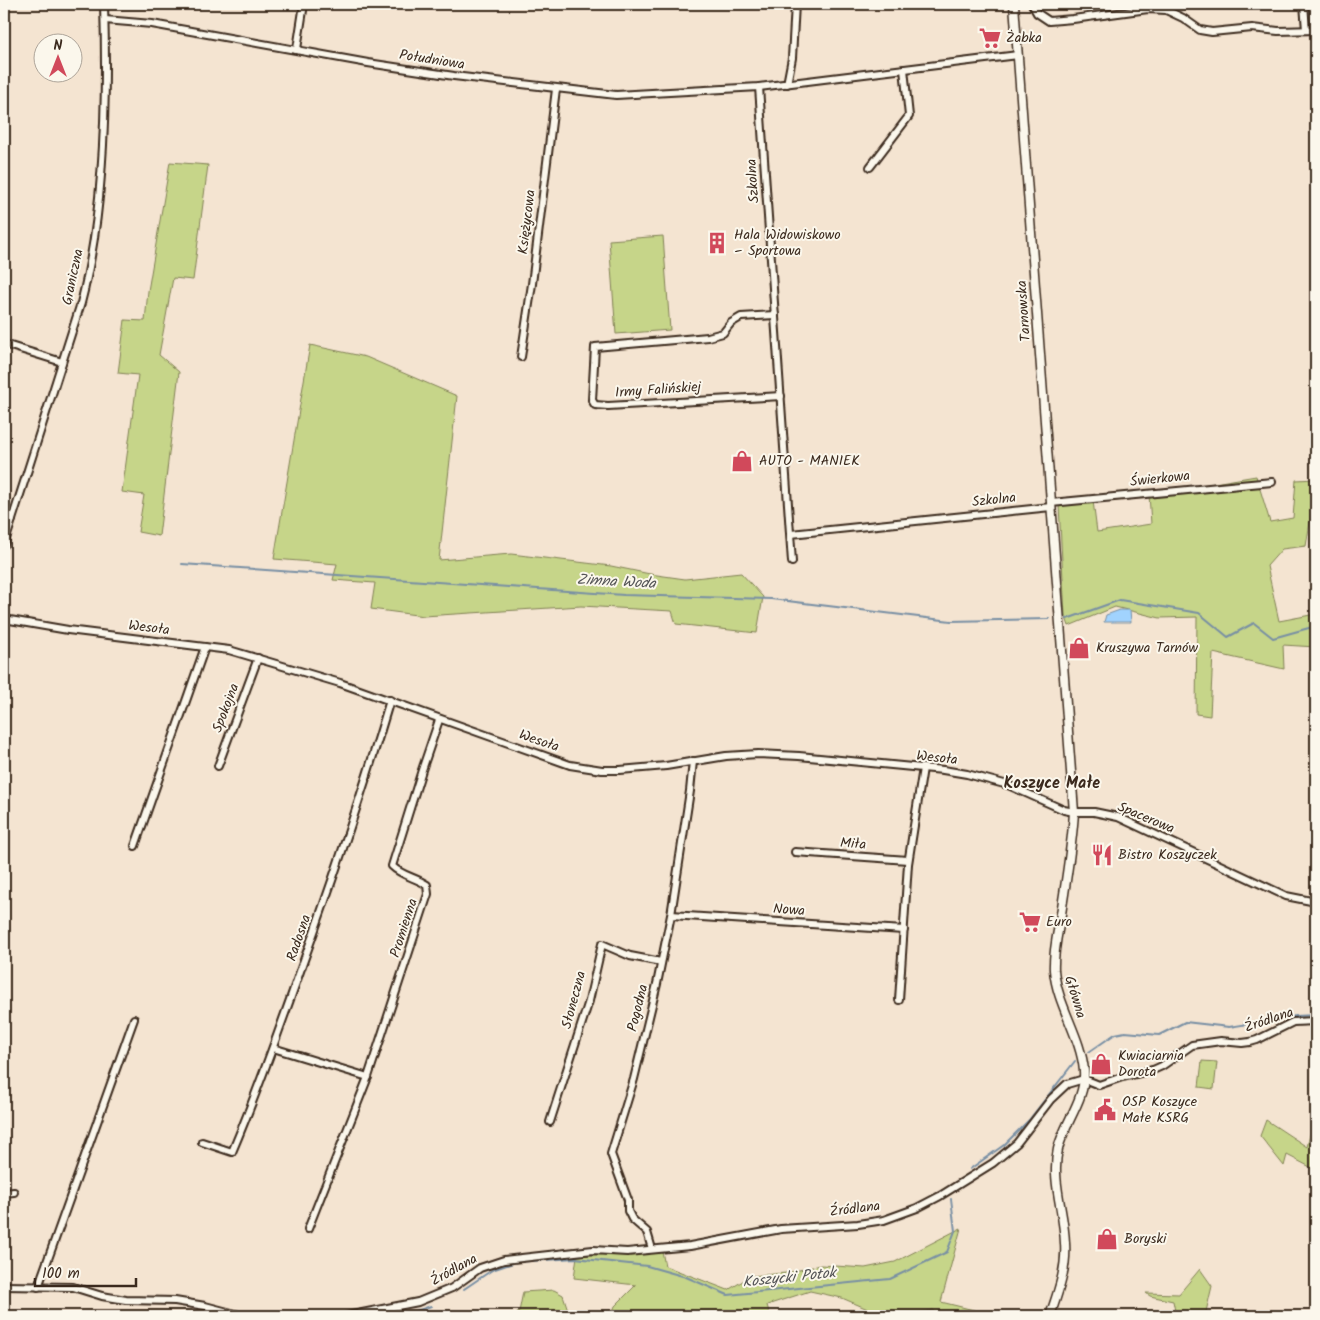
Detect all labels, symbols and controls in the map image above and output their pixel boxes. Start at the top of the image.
supermarket icon: Żabka [977,25,1003,51]
place label: Żabka [1006,27,1042,49]
north arrow [32,32,82,82]
text: N [54,35,63,57]
street label: Południowa [398,44,466,76]
street label: Szkolna [740,158,766,204]
street label: Księżycowa [512,188,542,256]
place label: Hala Widowiskowo – Sportowa [734,224,841,262]
building icon: Hala Widowiskowo – Sportowa [704,230,730,256]
street label: Graniczna [56,247,90,307]
street label: Tarnowska [1011,280,1037,342]
street label: Irmy Falińskiej [614,376,702,404]
shop icon: AUTO - MANIEK [729,448,755,474]
place label: AUTO - MANIEK [759,450,860,472]
street label: Świerkowa [1129,465,1191,493]
street label: Szkolna [971,487,1017,513]
water label: Zimna Woda [576,568,657,596]
street label: Wesoła [127,615,171,641]
shop icon: Kruszywa Tarnów [1066,635,1092,661]
place label: Kruszywa Tarnów [1096,637,1198,659]
street label: Spokojna [207,680,245,736]
street label: Wesoła [516,724,562,758]
street label: Wesoła [915,745,959,771]
district label: Koszyce Małe [1004,771,1100,796]
street label: Spacerowa [1114,796,1178,840]
street label: Miła [839,832,867,856]
restaurant icon: Bistro Koszyczek [1089,842,1115,868]
place label: Bistro Koszyczek [1118,844,1217,866]
street label: Promienna [384,896,424,960]
street label: Nowa [772,898,806,922]
supermarket icon: Euro [1017,909,1043,935]
place label: Euro [1046,911,1072,933]
street label: Radosna [281,912,317,964]
street label: Słoneczna [556,969,592,1031]
street label: Główna [1058,973,1092,1021]
street label: Pogodna [622,982,654,1034]
street label: Źródlana [1241,1001,1297,1039]
place label: Kwiaciarnia Dorota [1118,1045,1184,1083]
shop icon: Kwiaciarnia Dorota [1088,1051,1114,1077]
place label: OSP Koszyce Małe KSRG [1122,1091,1198,1129]
public building icon: OSP Koszyce Małe KSRG [1092,1097,1118,1123]
street label: Źródlana [829,1195,881,1223]
shop icon: Boryski [1094,1226,1120,1252]
place label: Boryski [1124,1228,1167,1250]
street label: Źródlana [427,1248,481,1292]
scale bar [35,1255,136,1287]
water label: Koszycki Potok [741,1261,839,1295]
text: 100 m [42,1262,80,1286]

